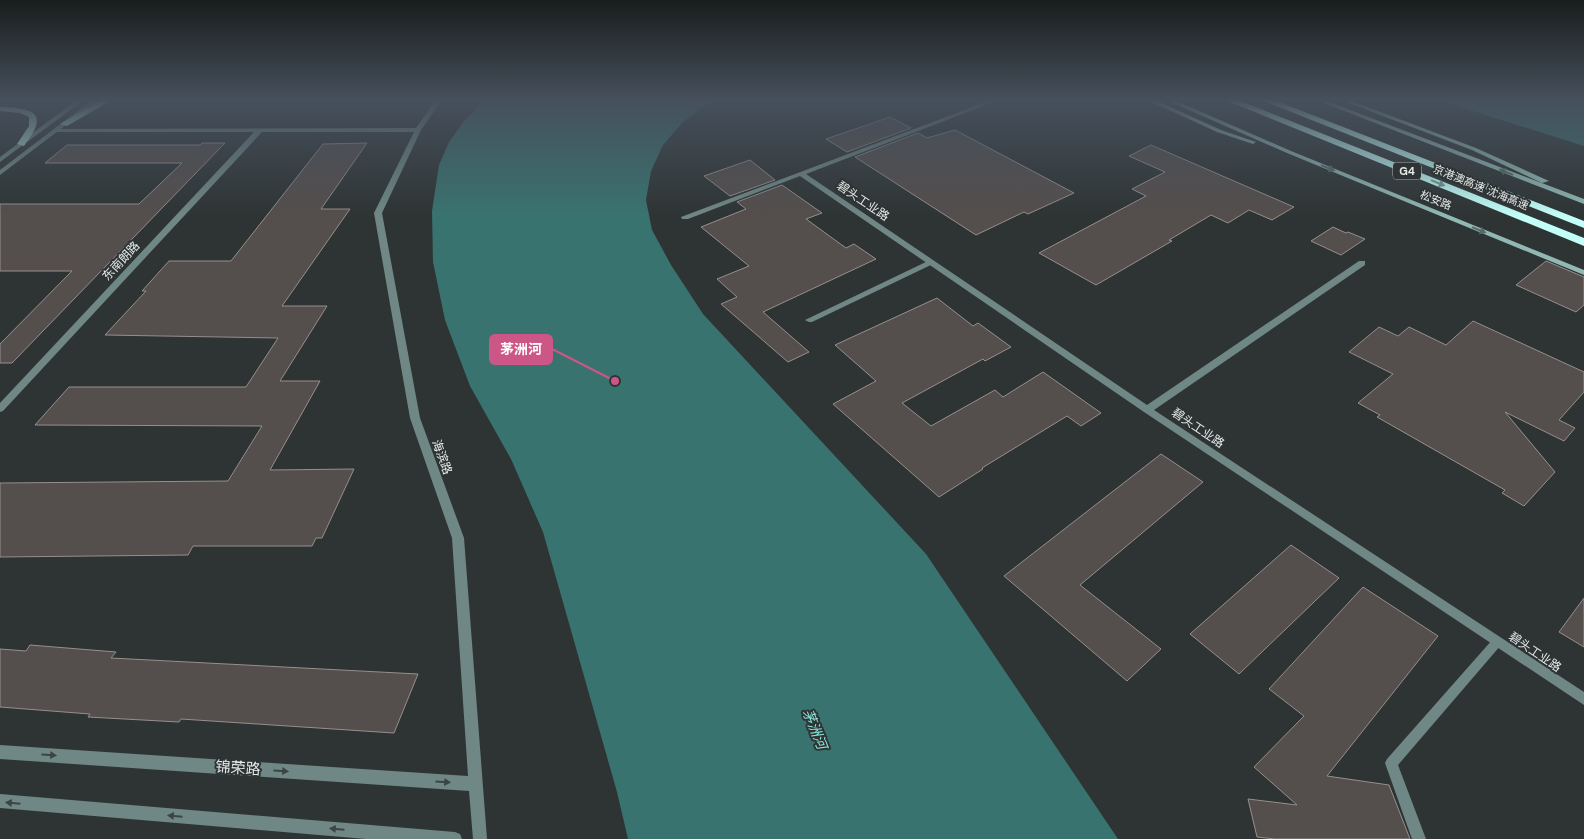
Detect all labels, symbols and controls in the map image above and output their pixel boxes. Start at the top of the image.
street label: 京港澳高速 沈海高速 [1431,161,1531,213]
road number: G4 [1393,162,1421,180]
one-way arrow [1321,164,1336,172]
one-way arrow [1499,167,1513,175]
street label: 碧头工业路 [834,178,892,224]
one-way arrow [1431,179,1446,187]
street label: 松安路 [1418,187,1454,213]
one-way arrow [1472,226,1486,234]
street label: 东南朗路 [99,238,143,284]
callout: 茅洲河 [490,335,552,364]
text: 茅洲河 [500,340,542,358]
street label: 碧头工业路 [1169,405,1227,451]
street label: 海滨路 [428,437,456,477]
street label: 碧头工业路 [1506,629,1564,675]
water label: 茅洲河 [799,706,832,755]
one-way arrow [41,751,57,759]
street label: 锦荣路 [215,756,261,780]
one-way arrow [273,767,289,775]
one-way arrow [435,778,451,786]
one-way arrow [5,798,21,806]
one-way arrow [167,812,183,820]
one-way arrow [329,825,345,833]

